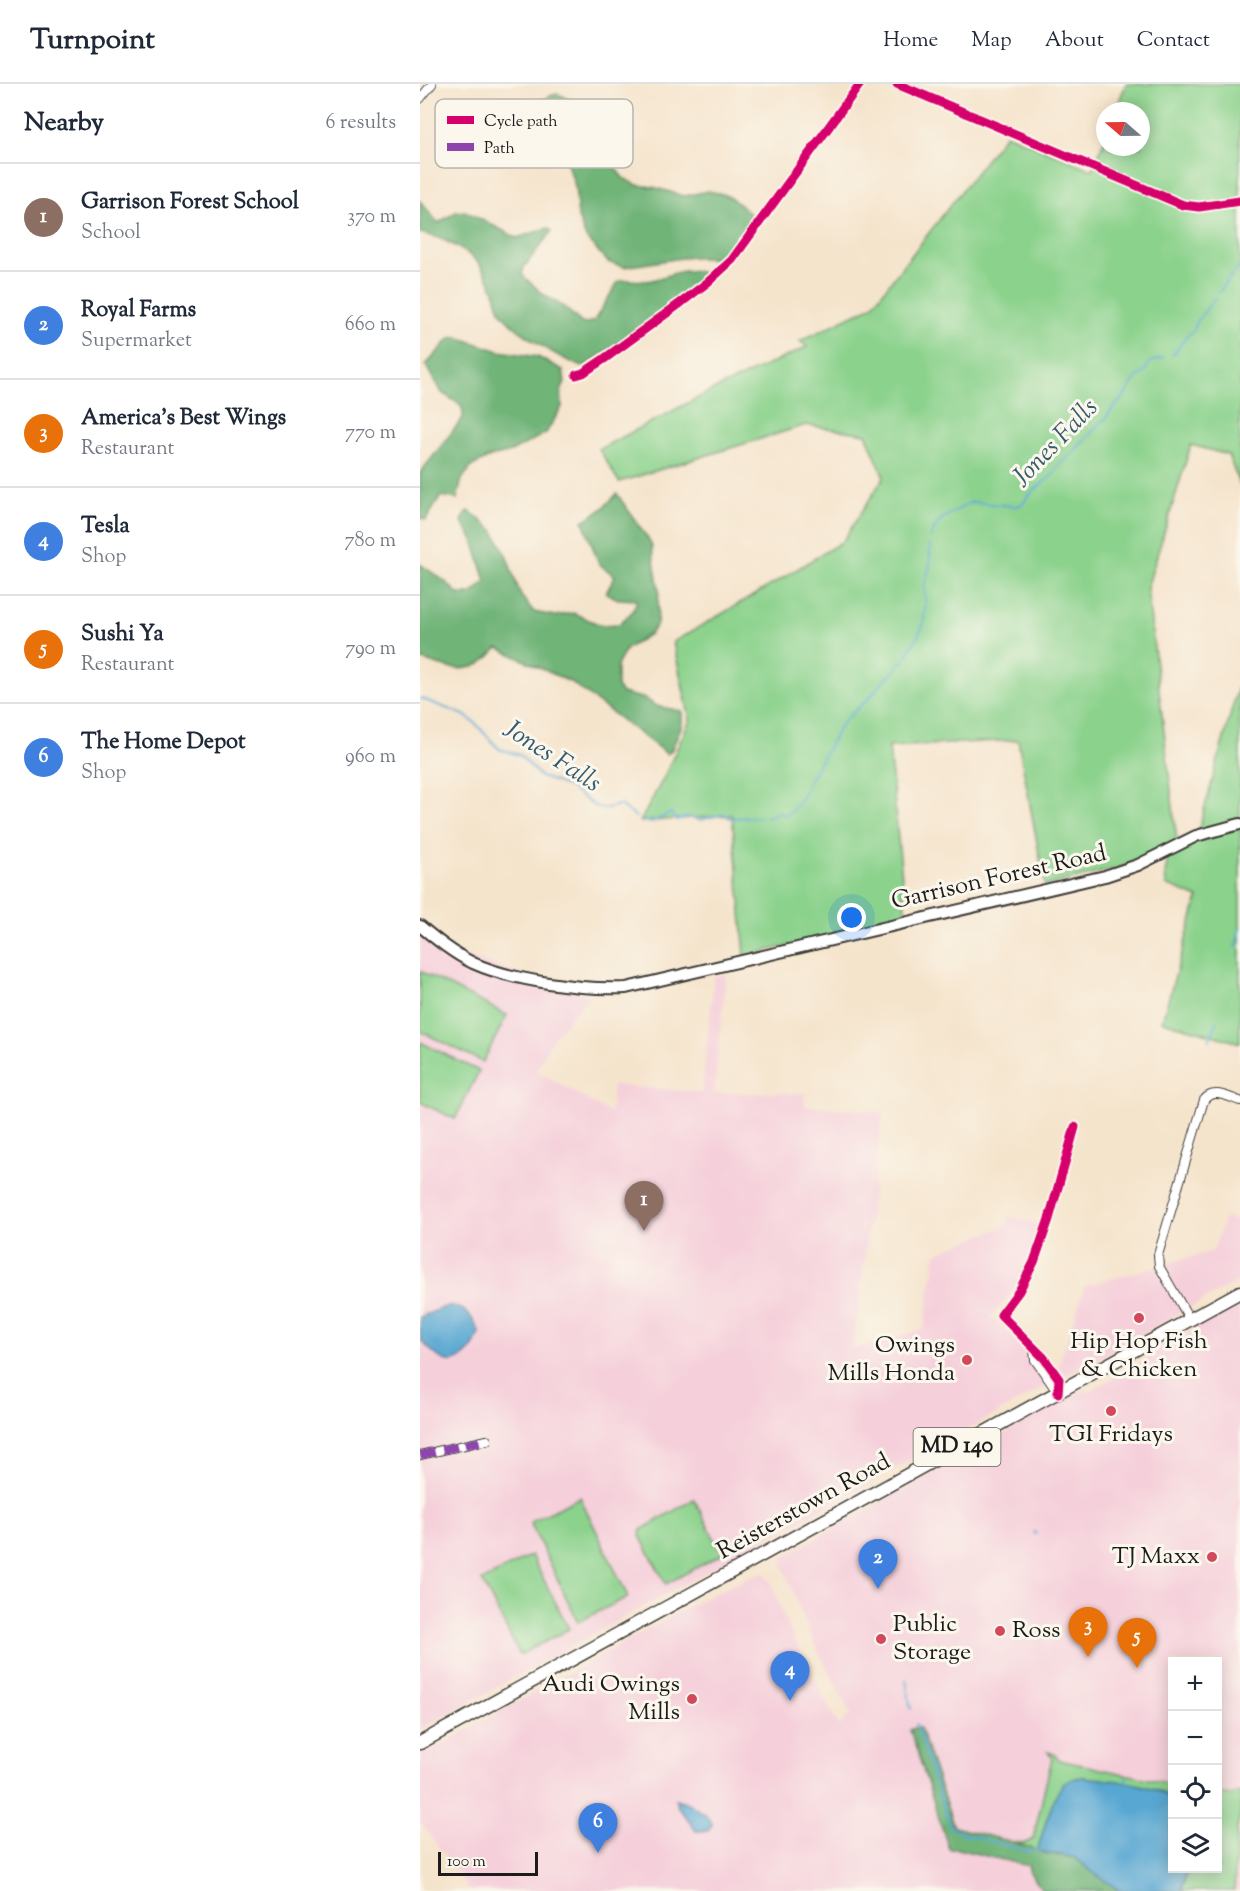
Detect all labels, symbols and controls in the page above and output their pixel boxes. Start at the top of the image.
text: Turnpoint [30,21,155,61]
text: Home [883,26,938,56]
text: Map [971,26,1012,56]
text: About [1045,26,1104,56]
text: Contact [1137,26,1210,56]
legend [435,99,633,168]
north arrow [1096,102,1150,156]
text: Nearby [24,105,104,142]
text: 6 results [326,109,396,138]
text: Cycle path [484,111,558,134]
text: Path [484,138,515,161]
text: Garrison Forest School [81,187,299,219]
text: 1 [40,203,47,232]
text: 370 m [347,203,396,232]
text: School [81,219,141,248]
text: Royal Farms [81,295,196,327]
text: 2 [39,311,48,340]
text: 660 m [345,311,396,340]
text: Supermarket [81,327,192,356]
water label: Jones Falls [1004,391,1107,496]
text: America's Best Wings [81,403,286,435]
text: 3 [39,419,48,448]
text: 770 m [345,419,396,448]
text: Restaurant [81,435,174,464]
text: Tesla [81,511,130,543]
text: 4 [38,527,49,556]
text: 780 m [345,527,396,556]
text: Shop [81,543,126,572]
text: Sushi Ya [81,619,164,651]
text: 5 [40,635,47,664]
text: 790 m [345,635,396,664]
text: Restaurant [81,651,174,680]
water label: Jones Falls [495,711,608,802]
text: The Home Depot [81,727,246,759]
text: 6 [39,743,48,772]
text: 960 m [345,743,396,772]
text: Shop [81,759,126,788]
street label: Garrison Forest Road [888,837,1110,919]
your location [837,903,866,932]
pin: 1 [624,1182,664,1231]
marker: Hip Hop Fish & Chicken [1132,1311,1146,1325]
place label: Hip Hop Fish & Chicken [1070,1325,1208,1387]
place label: Owings Mills Honda [828,1329,955,1391]
marker: Owings Mills Honda [960,1353,974,1367]
marker: TGI Fridays [1104,1404,1118,1418]
place label: TGI Fridays [1049,1418,1173,1452]
road number: MD 140 [914,1428,1000,1466]
street label: Reisterstown Road [711,1445,897,1569]
pin: 2 [858,1540,898,1589]
place label: TJ Maxx [1112,1540,1200,1574]
marker: TJ Maxx [1205,1550,1219,1564]
place label: Public Storage [893,1608,971,1670]
pin: 3 [1068,1608,1108,1657]
place label: Ross [1012,1614,1061,1648]
pin: 5 [1118,1618,1156,1668]
marker: Ross [993,1624,1007,1638]
marker: Public Storage [874,1632,888,1646]
pin: 4 [770,1652,809,1701]
map controls [1168,1657,1222,1873]
button: + [1168,1657,1222,1711]
place label: Audi Owings Mills [542,1668,680,1730]
marker: Audi Owings Mills [685,1692,699,1706]
button: − [1168,1711,1222,1765]
button: locate [1168,1765,1222,1819]
pin: 6 [578,1804,618,1853]
button: layers [1168,1819,1222,1873]
scale bar [438,1849,538,1876]
text: 100 m [447,1851,486,1874]

